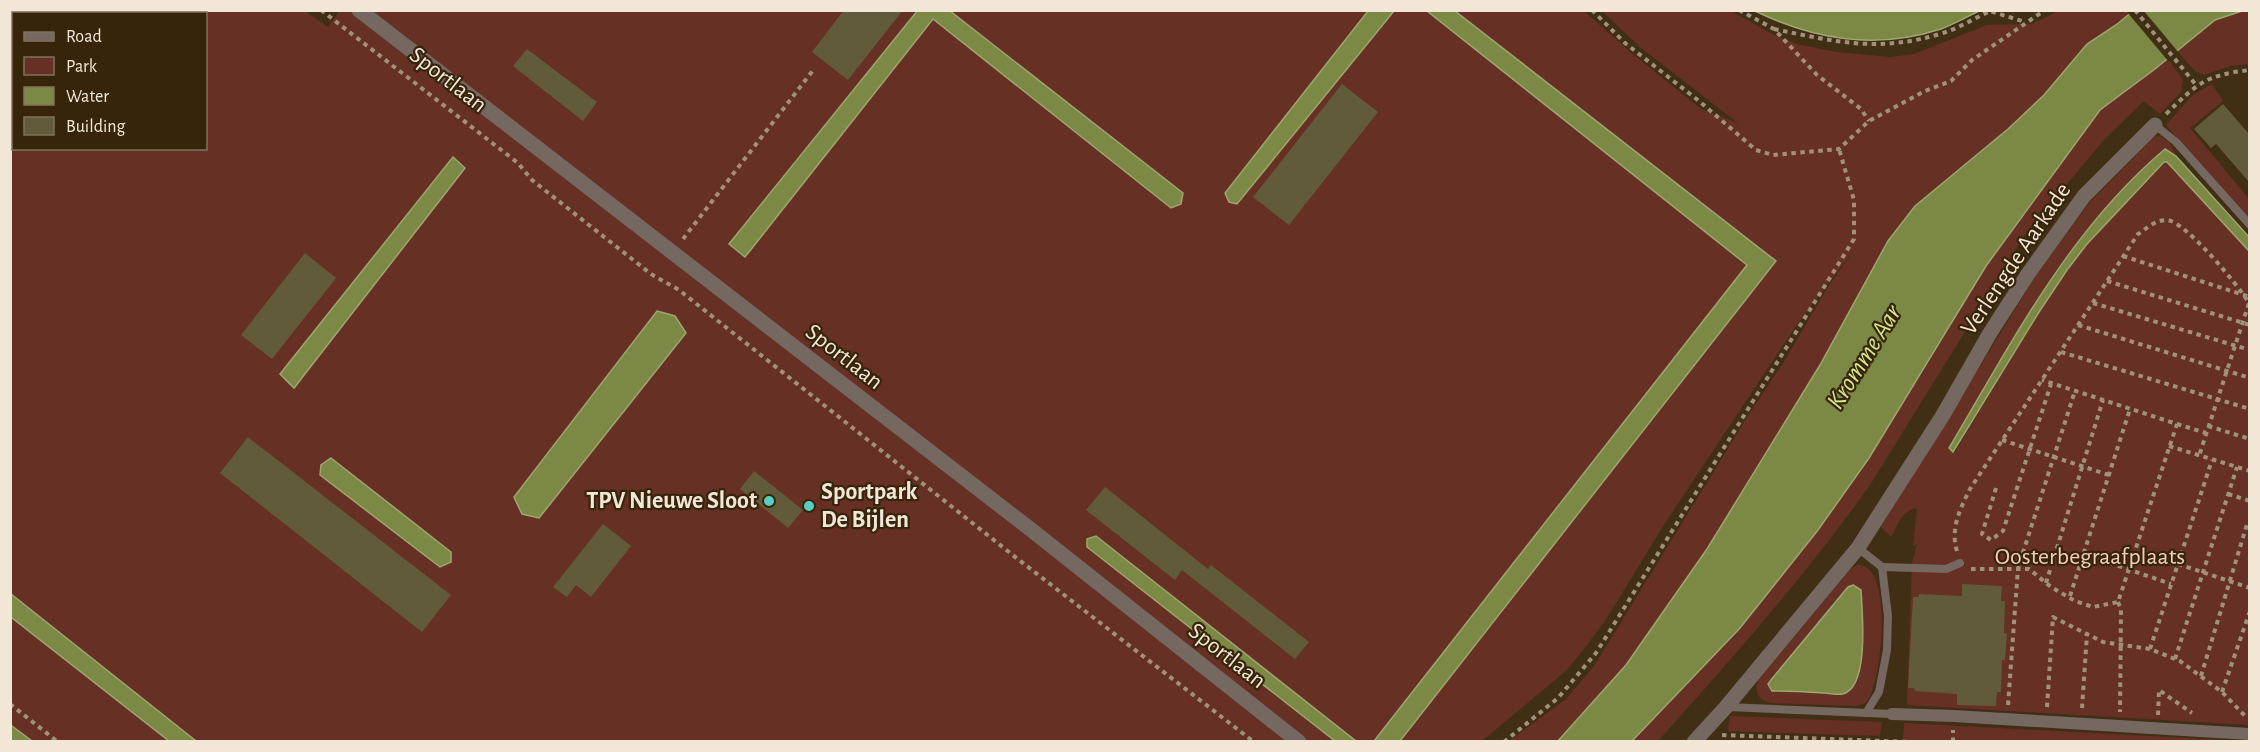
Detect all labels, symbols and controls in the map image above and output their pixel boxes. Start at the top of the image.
legend [12,12,207,150]
text: Road [66,28,102,46]
street label: Sportlaan [405,43,491,117]
text: Park [66,58,98,76]
text: Water [66,88,109,106]
text: Building [66,118,126,136]
street label: Verlengde Aarkade [1956,179,2076,339]
water label: Kromme Aar [1822,299,1907,414]
street label: Sportlaan [801,320,887,394]
place label: Sportpark De Bijlen [821,480,918,532]
place label: TPV Nieuwe Sloot [586,489,757,513]
marker: TPV Nieuwe Sloot [762,494,776,508]
marker: Sportpark De Bijlen [802,499,816,513]
park label: Oosterbegraafplaats [1995,545,2185,569]
street label: Sportlaan [1184,619,1270,693]

